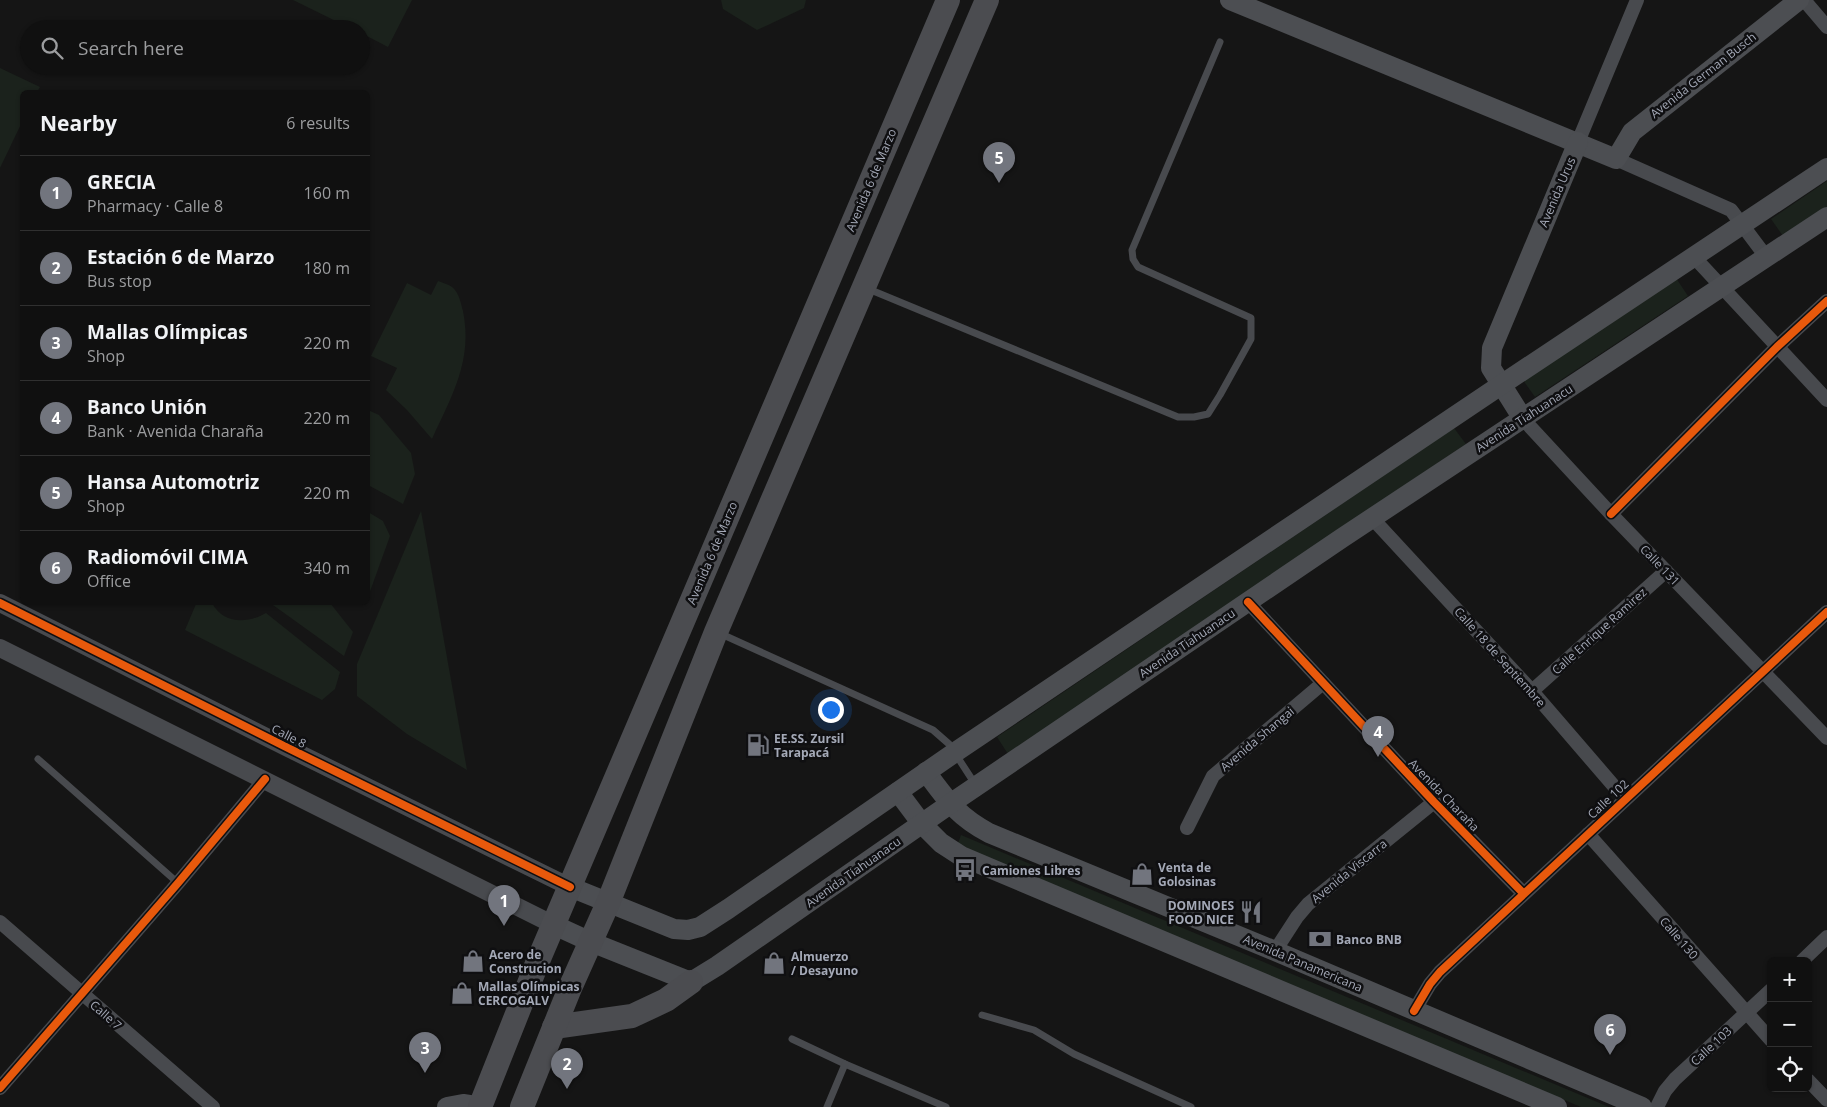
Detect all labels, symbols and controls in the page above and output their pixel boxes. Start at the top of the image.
search box [20,20,370,75]
street label: Avenida German Busch [1646,28,1760,122]
icon: search [38,34,66,62]
text: Search here [78,35,184,61]
text: Nearby [40,109,117,137]
text: 6 results [286,112,350,134]
street label: Avenida 6 de Marzo [842,126,900,234]
pin: 5 [983,142,1015,183]
street label: Avenida Urus [1535,154,1579,230]
text: GRECIA [87,169,155,195]
text: 1 [51,182,61,204]
text: 160 m [304,182,350,204]
text: Pharmacy · Calle 8 [87,195,223,217]
text: Estación 6 de Marzo [87,244,275,270]
text: 2 [51,257,61,279]
text: 180 m [304,257,350,279]
text: Bus stop [87,270,152,292]
text: Mallas Olímpicas [87,319,248,345]
text: 3 [51,332,61,354]
text: 220 m [304,332,350,354]
text: Shop [87,345,125,367]
street label: Avenida Tiahuanacu [1472,380,1576,456]
text: Banco Unión [87,394,207,420]
text: 4 [51,407,61,429]
text: 220 m [304,407,350,429]
text: Bank · Avenida Charaña [87,420,264,442]
text: Hansa Automotriz [87,469,259,495]
text: 5 [51,482,61,504]
text: 220 m [304,482,350,504]
text: Shop [87,495,125,517]
street label: Avenida 6 de Marzo [683,499,741,607]
street label: Calle 131 [1636,541,1684,589]
text: Radiomóvil CIMA [87,544,248,570]
text: 6 [51,557,61,579]
text: 340 m [304,557,350,579]
text: Office [87,570,131,592]
street label: Calle Enrique Ramirez [1548,584,1650,678]
street label: Calle 18 de Septiembre [1451,603,1550,711]
street label: Avenida Tiahuanacu [1136,604,1238,682]
your location [818,697,844,723]
street label: Avenida Shangai [1216,703,1298,775]
pin: 4 [1362,716,1394,757]
street label: Calle 8 [269,720,309,752]
place label: EE.SS. Zursil Tarapacá [774,730,844,761]
fuel station icon: EE.SS. Zursil Tarapacá [745,732,771,758]
street label: Avenida Charaña [1405,755,1483,835]
street label: Calle 102 [1584,775,1632,823]
street label: Avenida Tiahuanacu [802,833,904,911]
street label: Avenida Viscarra [1308,835,1390,907]
bus stop icon: Camiones Libres [952,857,978,883]
place label: Venta de Golosinas [1158,859,1216,890]
shop icon: Venta de Golosinas [1129,861,1155,887]
place label: Camiones Libres [982,862,1080,879]
pin: 1 [488,885,520,926]
place label: DOMINOES FOOD NICE [1168,897,1234,928]
restaurant icon: DOMINOES FOOD NICE [1238,899,1264,925]
street label: Calle 130 [1656,913,1702,963]
bank icon: Banco BNB [1307,926,1333,952]
street label: Avenida Panamericana [1241,930,1365,996]
place label: Banco BNB [1336,931,1402,948]
place label: Acero de Construcion [489,946,562,977]
shop icon: Acero de Construcion [460,948,486,974]
place label: Almuerzo / Desayuno [791,948,858,979]
shop icon: Almuerzo / Desayuno [761,950,787,976]
map controls [1767,957,1812,1092]
button: + [1767,957,1812,1002]
place label: Mallas Olímpicas CERCOGALV [478,978,580,1009]
shop icon: Mallas Olímpicas CERCOGALV [449,980,475,1006]
street label: Calle 7 [86,996,126,1034]
button: − [1767,1002,1812,1047]
pin: 6 [1594,1014,1626,1055]
street label: Calle 103 [1687,1022,1735,1070]
pin: 3 [409,1032,441,1073]
button: locate [1767,1047,1812,1092]
pin: 2 [551,1048,583,1089]

